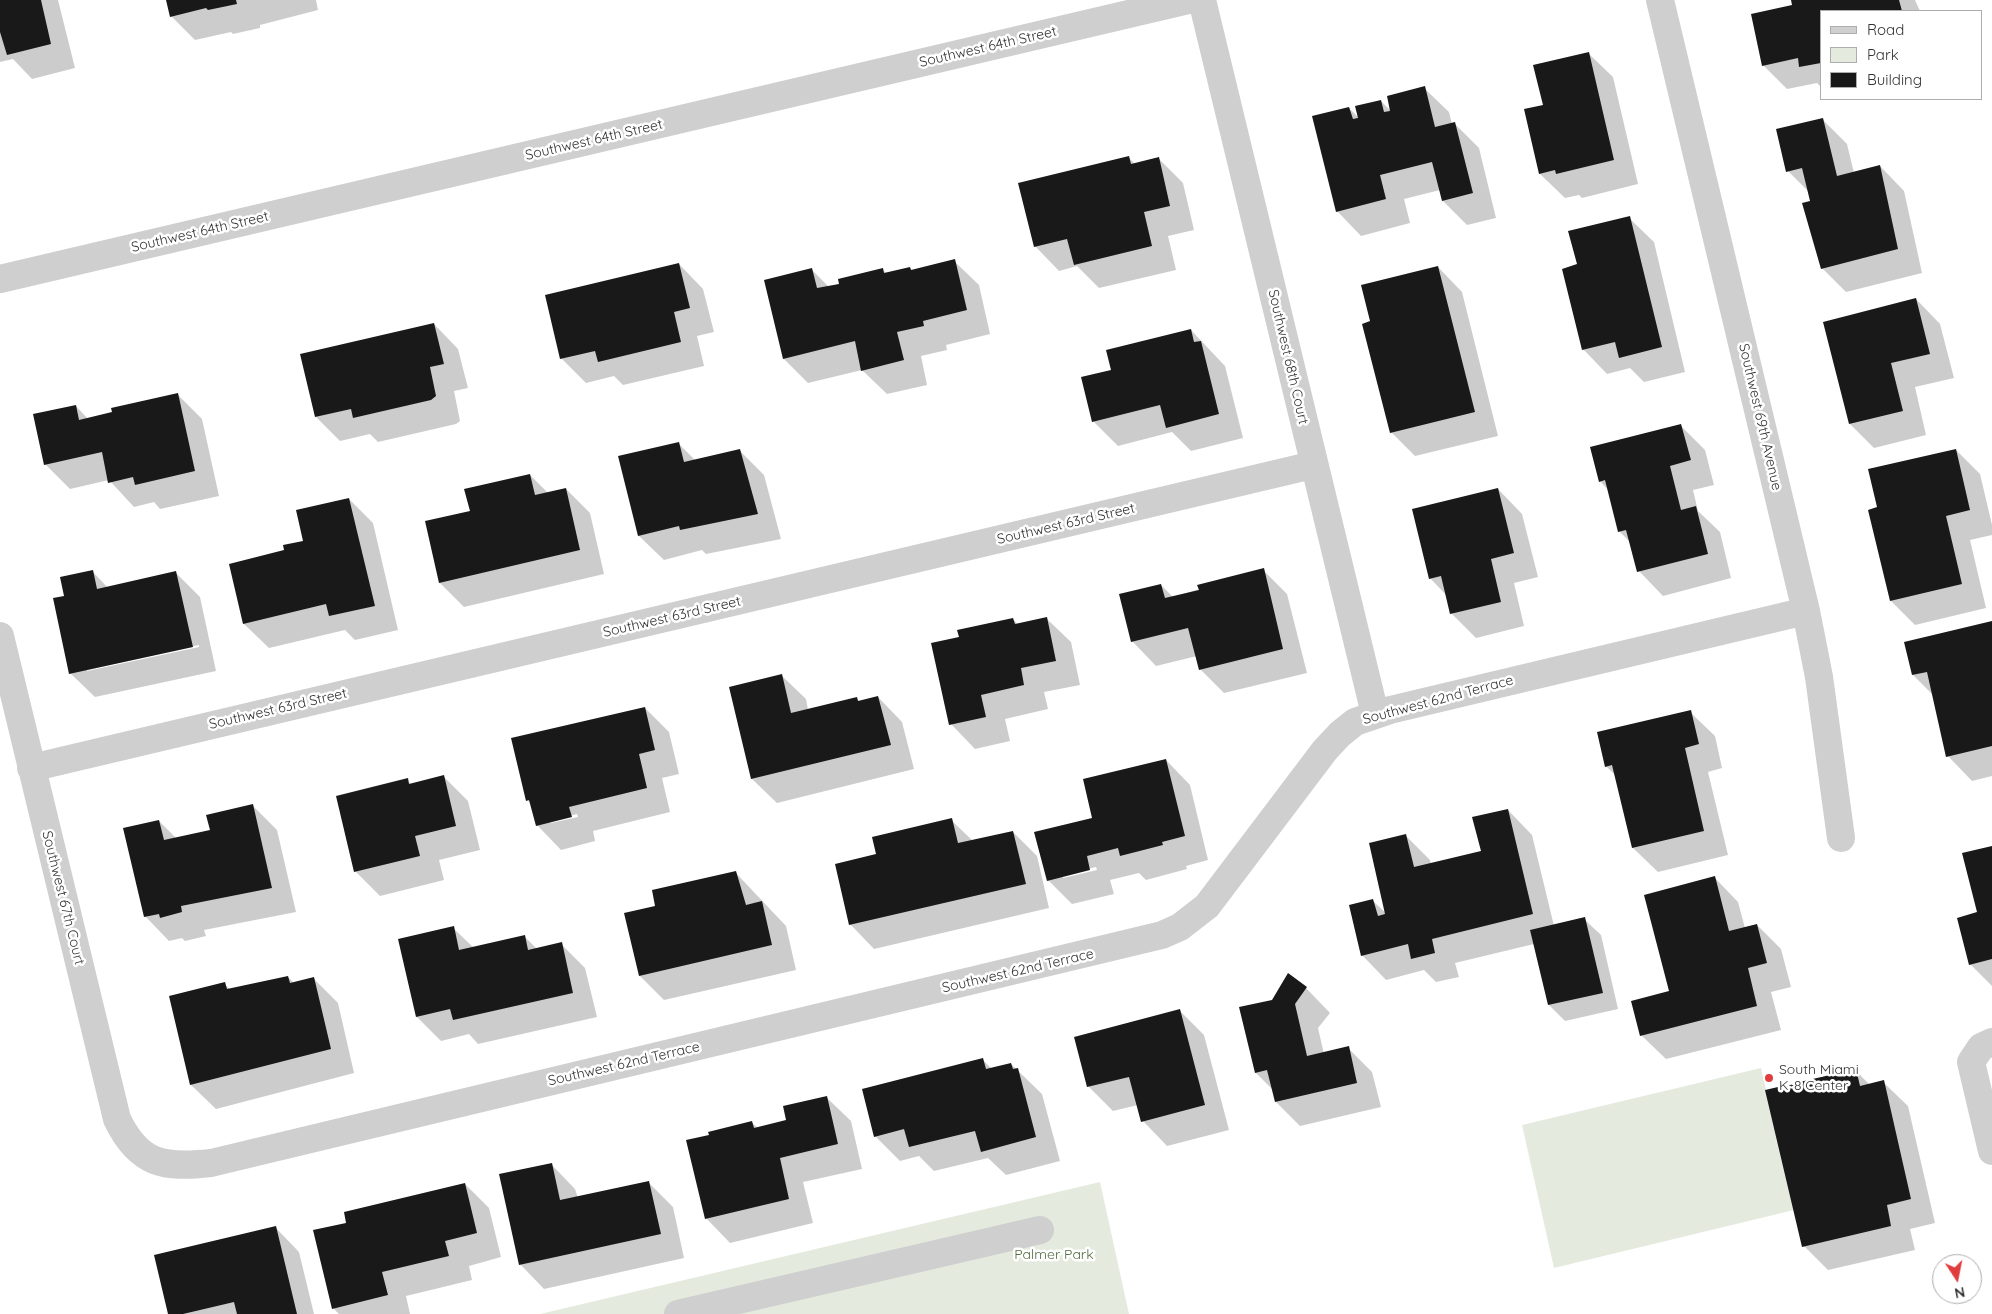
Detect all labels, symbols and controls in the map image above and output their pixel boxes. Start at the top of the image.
legend [1820,10,1982,100]
text: Road [1867,20,1904,39]
street label: Southwest 64th Street [918,23,1058,71]
text: Park [1867,45,1899,64]
text: Building [1867,70,1922,89]
street label: Southwest 64th Street [524,116,664,164]
street label: Southwest 64th Street [130,208,270,256]
street label: Southwest 68th Court [1264,288,1312,426]
street label: Southwest 69th Avenue [1735,342,1785,492]
street label: Southwest 63rd Street [995,500,1137,548]
street label: Southwest 63rd Street [601,593,743,641]
street label: Southwest 62nd Terrace [1361,672,1515,728]
street label: Southwest 63rd Street [207,685,349,733]
street label: Southwest 67th Court [38,829,88,967]
street label: Southwest 62nd Terrace [941,945,1095,997]
street label: Southwest 62nd Terrace [547,1038,701,1090]
place label: South Miami K-8 Center [1779,1062,1859,1094]
marker: South Miami K-8 Center [1763,1072,1775,1084]
park label: Palmer Park [1014,1247,1094,1263]
north arrow [1932,1254,1982,1304]
text: N [1953,1283,1966,1303]

